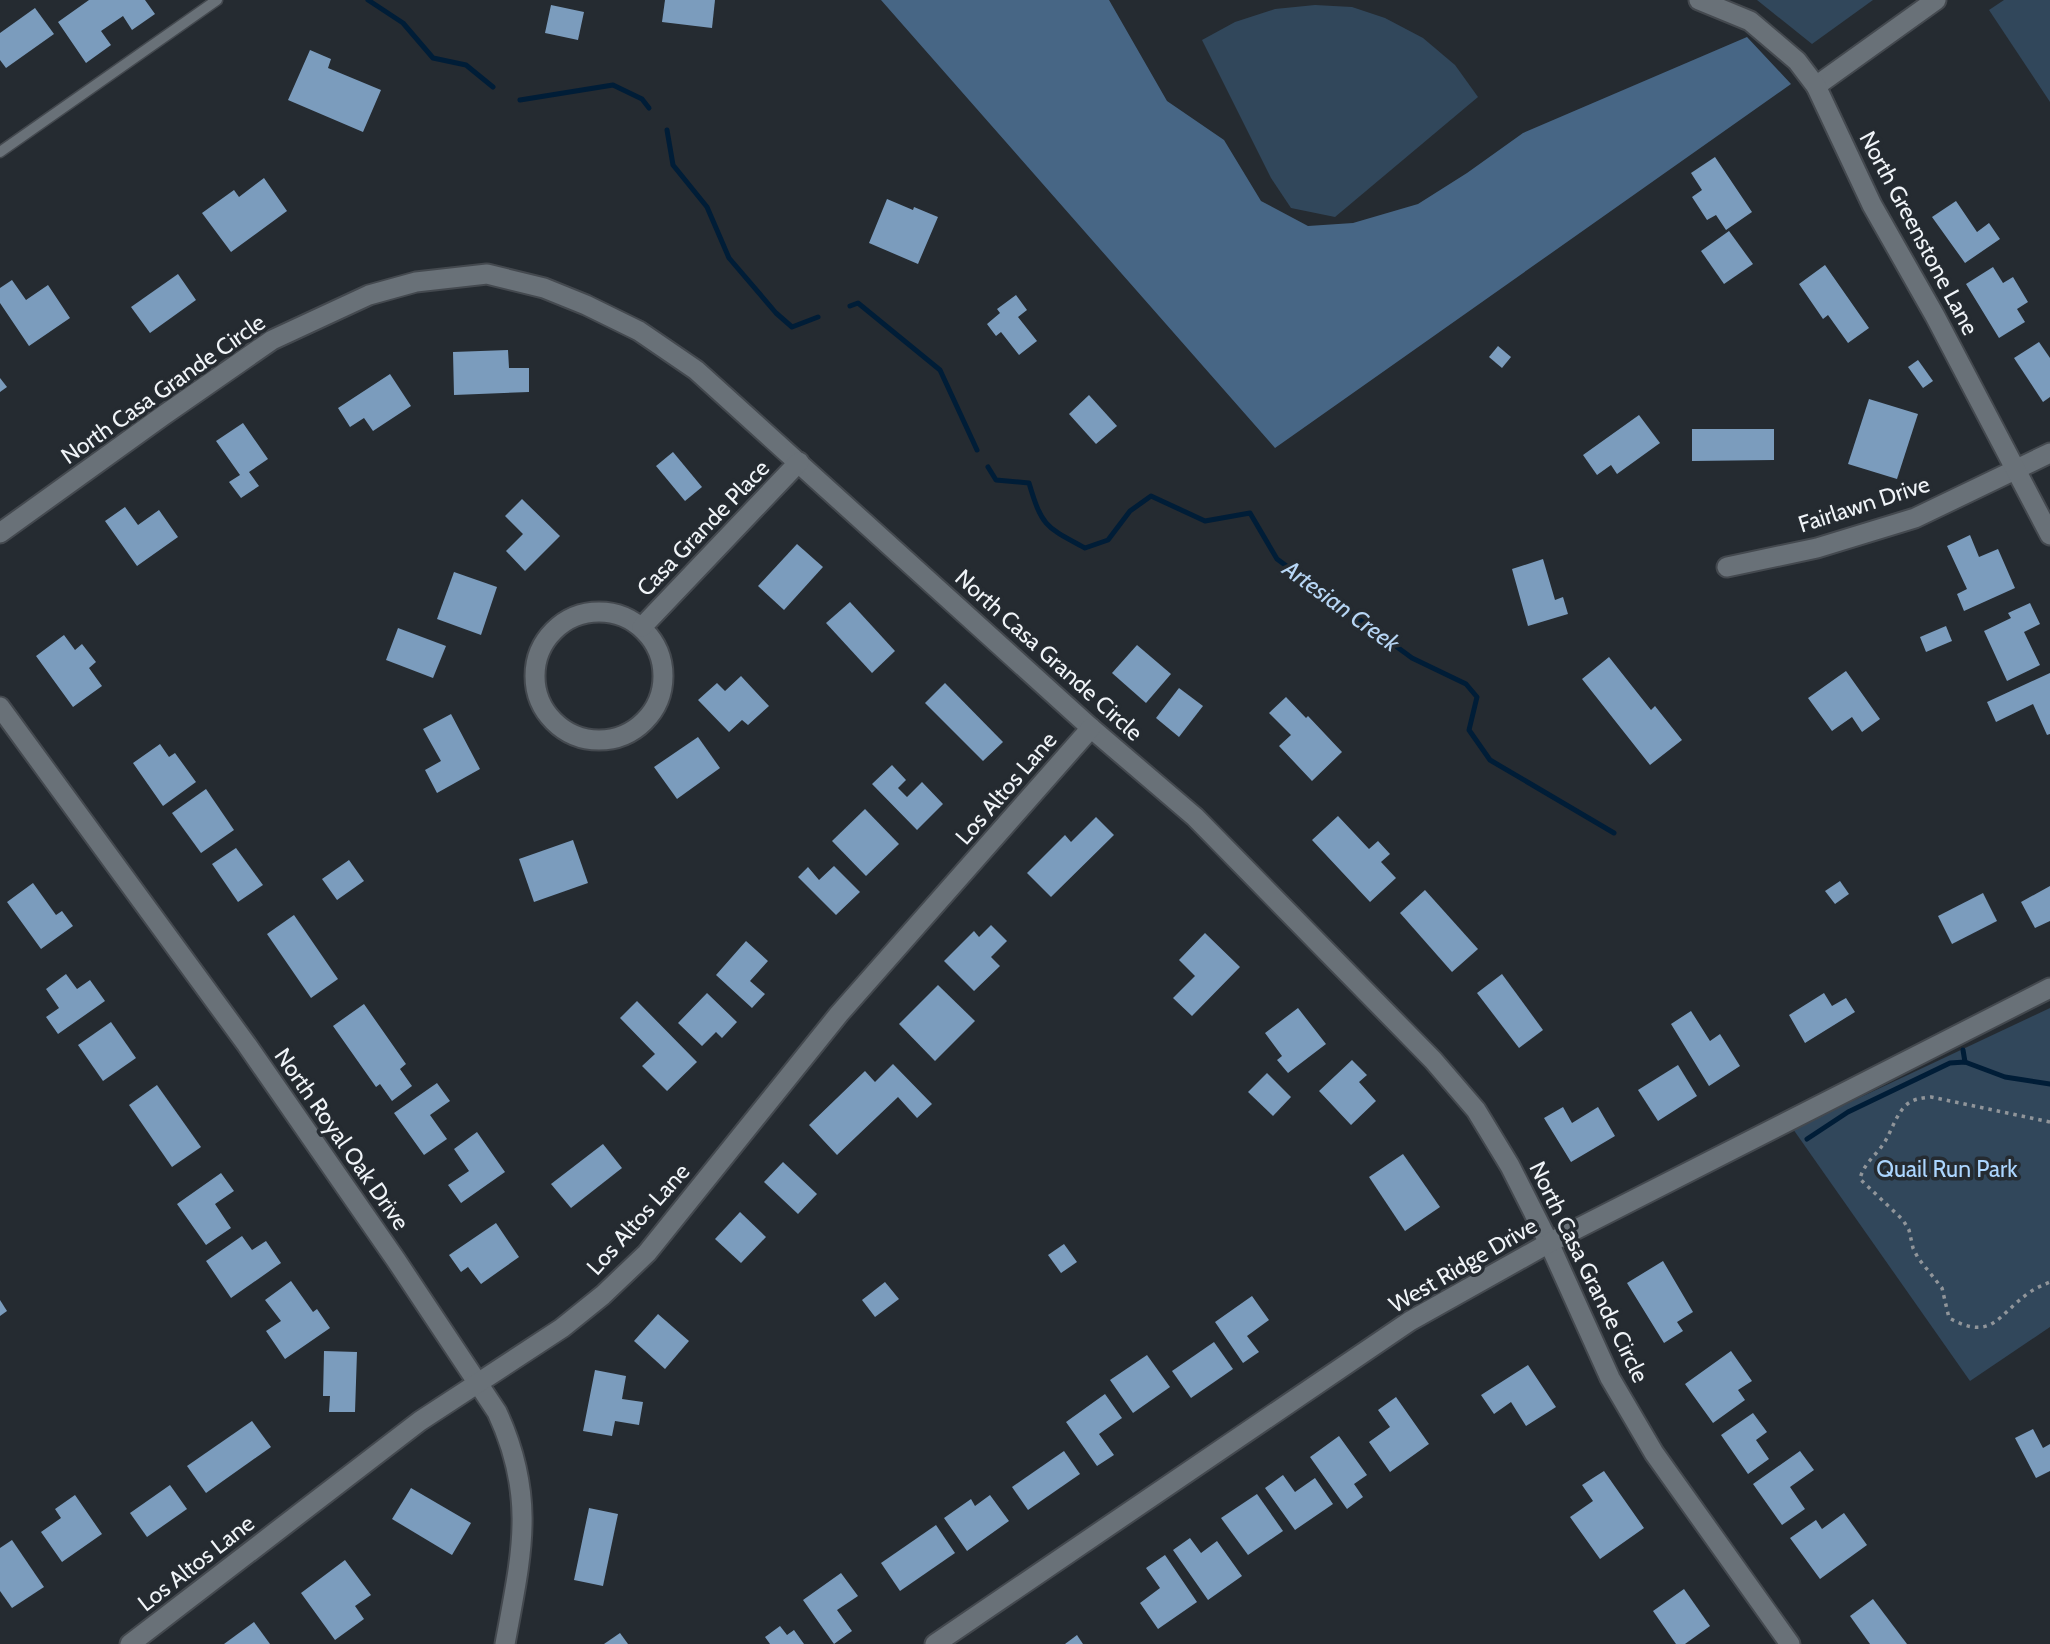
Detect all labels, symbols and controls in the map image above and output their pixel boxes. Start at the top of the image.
street label: North Greenstone Lane [1853,126,1985,340]
street label: North Casa Grande Circle [56,308,271,470]
street label: Casa Grande Place [631,454,775,602]
street label: Fairlawn Drive [1795,470,1933,538]
water label: Artesian Creek [1277,553,1406,658]
street label: North Casa Grande Circle [950,563,1149,747]
street label: Los Altos Lane [949,726,1063,850]
street label: North Royal Oak Drive [269,1043,415,1236]
park label: Quail Run Park [1876,1155,2018,1183]
street label: Los Altos Lane [581,1157,695,1280]
street label: North Casa Grande Circle [1523,1157,1655,1387]
street label: West Ridge Drive [1384,1211,1542,1319]
street label: Los Altos Lane [132,1509,260,1617]

